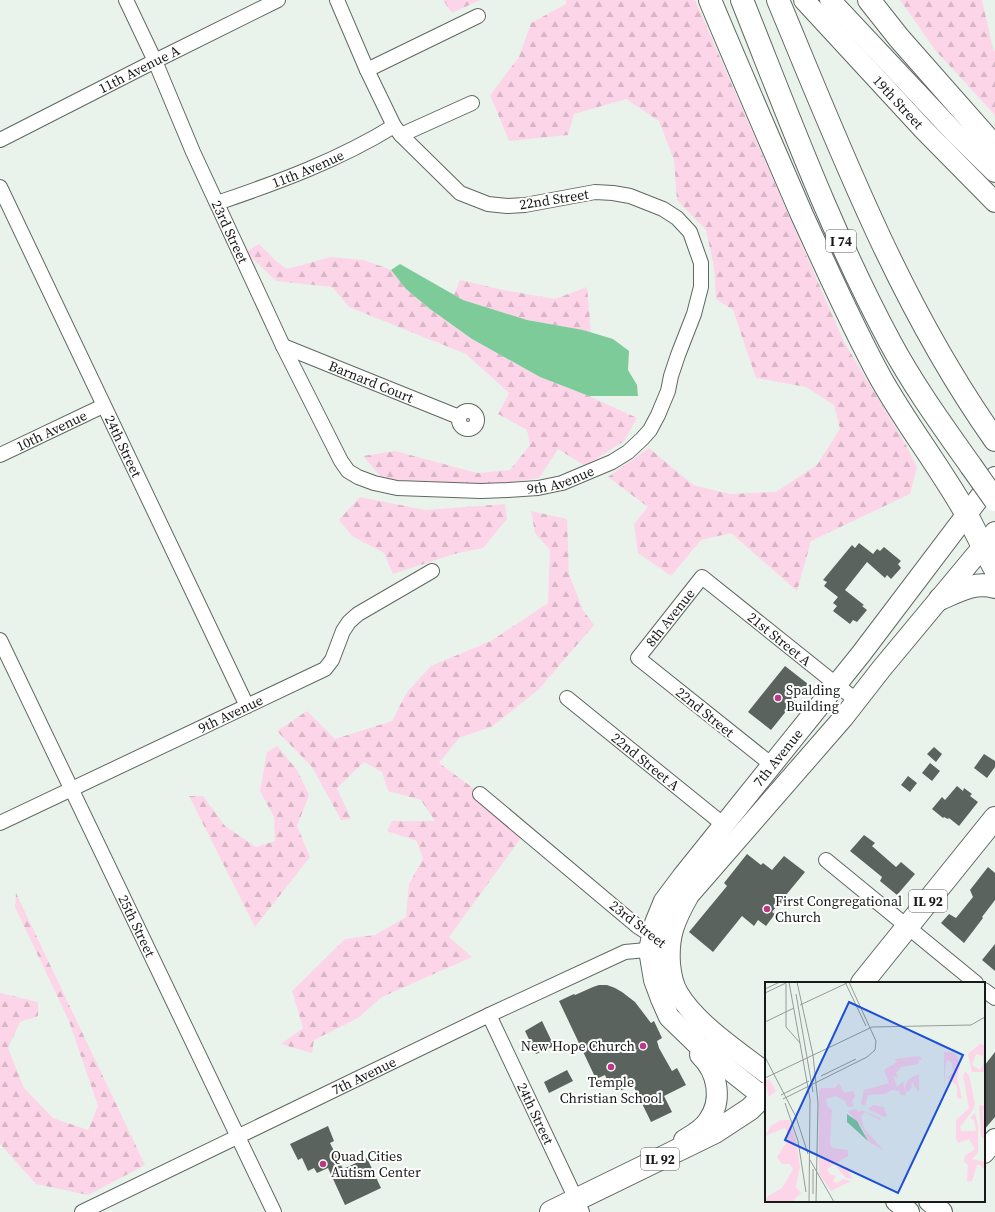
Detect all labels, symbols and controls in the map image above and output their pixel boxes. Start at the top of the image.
street label: 11th Avenue A [95,40,184,98]
street label: 19th Street [868,71,928,134]
street label: 11th Avenue [269,145,347,193]
street label: 22nd Street [518,184,591,214]
street label: 23rd Street [207,197,253,267]
road number: I 74 [826,230,856,252]
street label: Barnard Court [326,355,417,408]
street label: 10th Avenue [13,405,90,456]
street label: 24th Street [100,412,147,481]
street label: 9th Avenue [526,461,597,499]
street label: 8th Avenue [641,584,699,651]
street label: 21st Street A [743,607,816,671]
place label: Spalding Building [786,680,840,716]
street label: 22nd Street [672,682,739,742]
street label: 9th Avenue [195,690,266,738]
marker: Spalding Building [773,693,783,703]
street label: 7th Avenue [748,724,807,791]
street label: 22nd Street A [607,728,684,796]
road number: IL 92 [909,890,947,912]
place label: First Congregational Church [775,891,902,927]
street label: 25th Street [114,892,161,961]
street label: 23rd Street [605,895,671,953]
marker: First Congregational Church [762,904,772,914]
inset map [765,982,985,1202]
place label: New Hope Church [521,1036,635,1056]
marker: New Hope Church [638,1041,648,1051]
street label: 7th Avenue [328,1052,399,1100]
marker: Temple Christian School [606,1062,616,1072]
place label: Temple Christian School [560,1072,662,1108]
street label: 24th Street [512,1079,559,1148]
place label: Quad Cities Autism Center [331,1146,421,1182]
road number: IL 92 [641,1148,679,1170]
marker: Quad Cities Autism Center [318,1159,328,1169]

